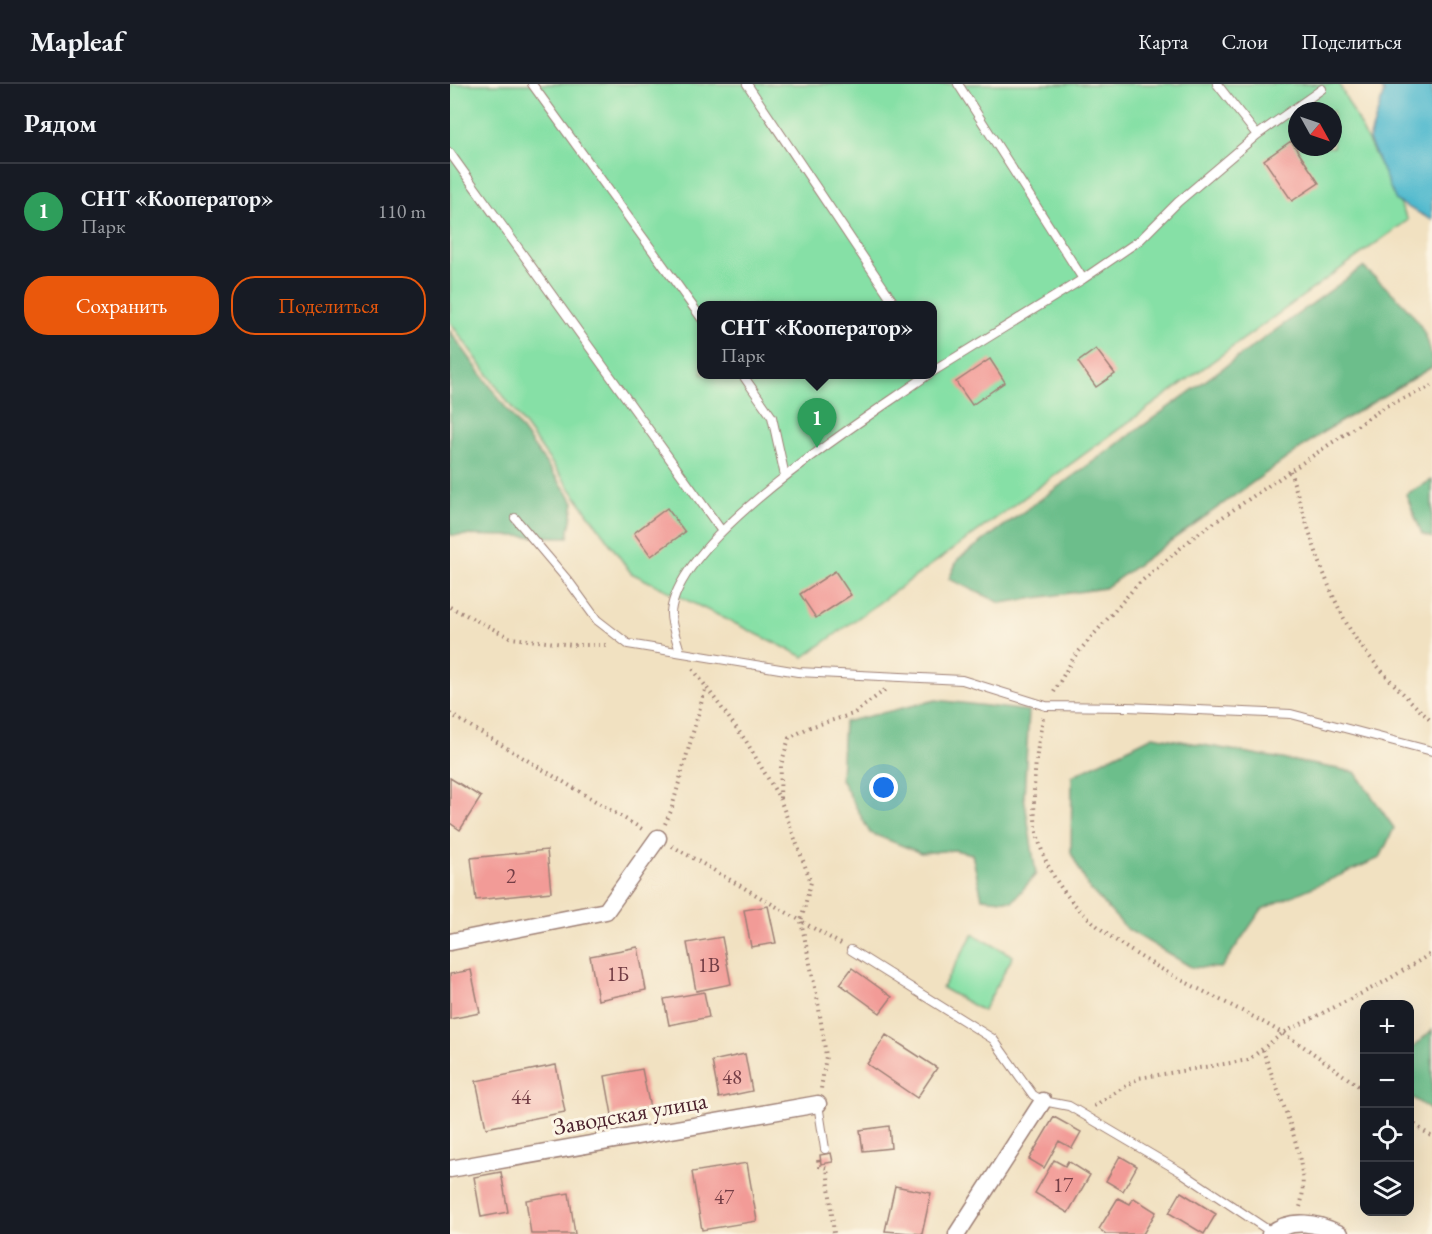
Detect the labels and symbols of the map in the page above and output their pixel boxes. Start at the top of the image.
north arrow [1288,102,1342,156]
pin: 1 [798,398,836,448]
your location [869,773,898,802]
house number: 2 [506,862,516,889]
house number: 1В [698,951,720,978]
house number: 1Б [607,960,629,987]
house number: 48 [722,1063,742,1090]
house number: 44 [511,1083,532,1110]
street label: Заводская улица [551,1084,710,1142]
house number: 17 [1053,1171,1074,1198]
house number: 47 [714,1183,735,1210]

